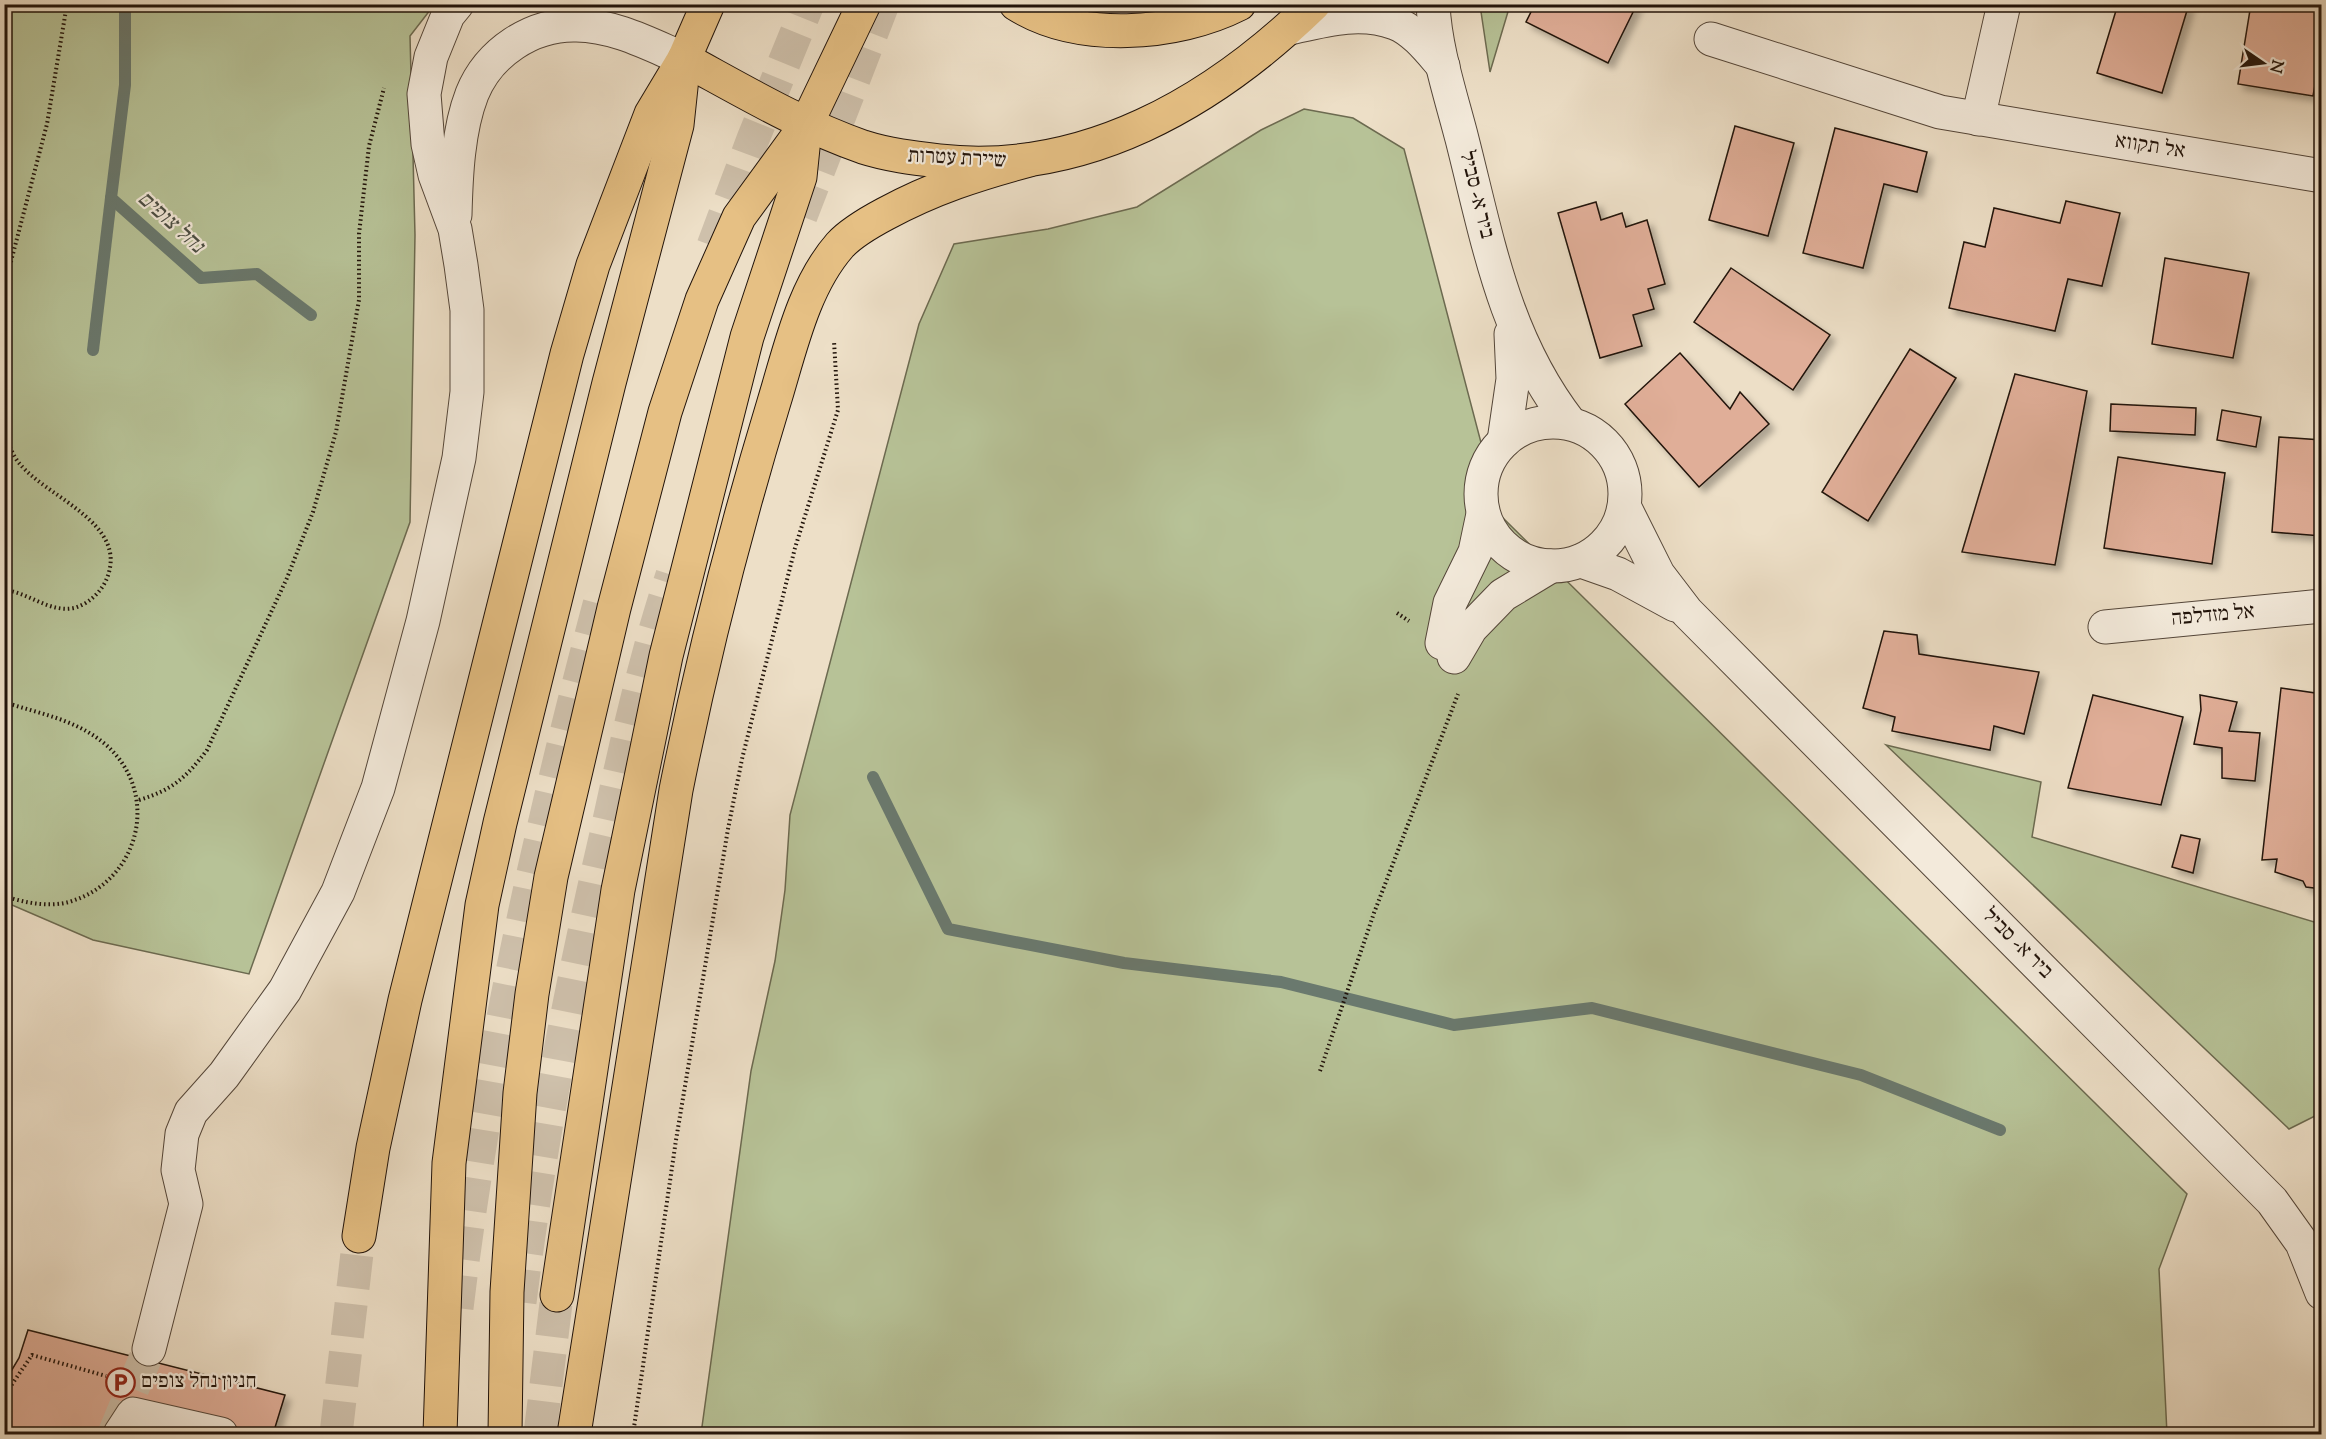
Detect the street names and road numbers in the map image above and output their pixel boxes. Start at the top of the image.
street label: אל תקווא [2113,127,2187,167]
street label: שיירת עטרות [907,141,1007,177]
street label: ביר א- סביל [1451,148,1501,242]
street label: אל מזדלפה [2170,597,2256,635]
street label: ביר א- סביל [1975,902,2059,986]

